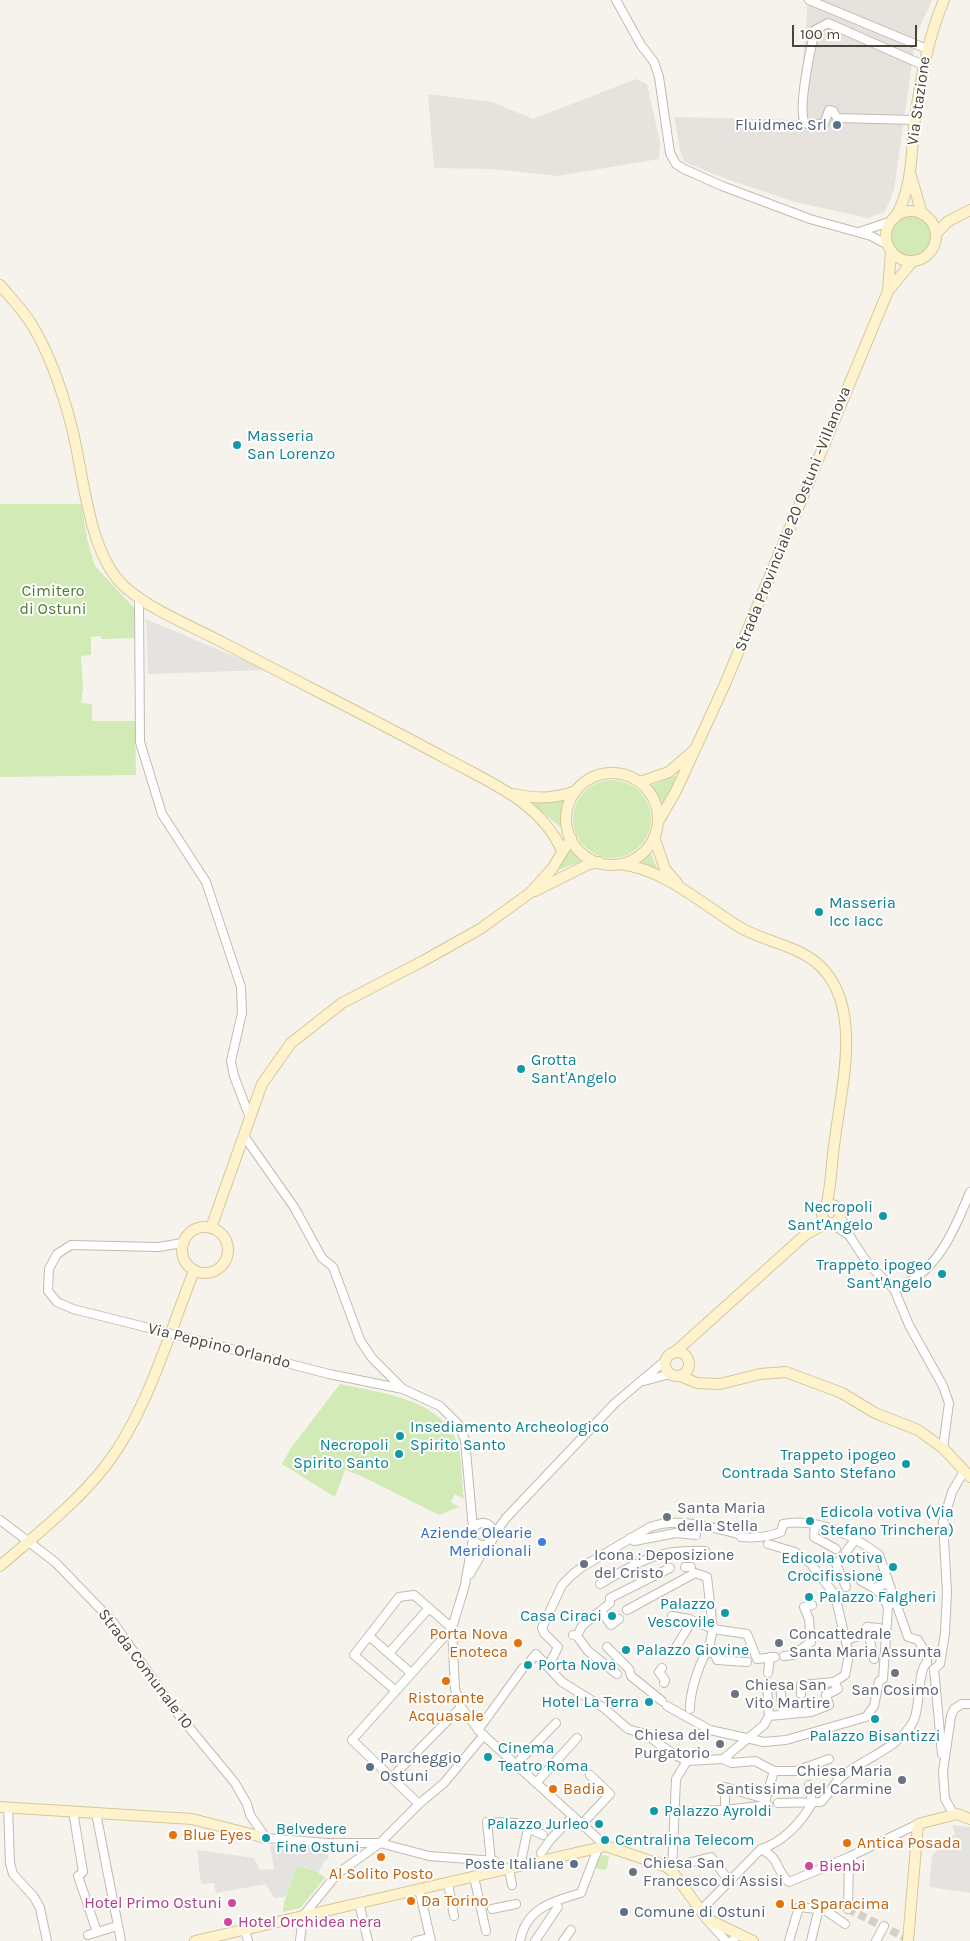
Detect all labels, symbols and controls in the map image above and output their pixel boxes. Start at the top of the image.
scale bar [795,15,920,47]
text: 100 m [800,25,840,43]
street label: Via Stazione [903,55,935,147]
place label: Fluidmec Srl [735,115,827,135]
marker: Fluidmec Srl [831,119,843,131]
street label: Strada Provinciale 20 Ostuni -Villanova [731,384,855,654]
place label: Masseria San Lorenzo [247,426,335,464]
marker: Masseria San Lorenzo [231,439,243,451]
park label: Cimitero di Ostuni [20,581,86,619]
place label: Masseria Icc Iacc [829,893,896,931]
marker: Masseria Icc Iacc [813,906,825,918]
place label: Grotta Sant'Angelo [531,1050,617,1088]
marker: Grotta Sant'Angelo [515,1063,527,1075]
place label: Necropoli Sant'Angelo [787,1197,873,1235]
marker: Necropoli Sant'Angelo [877,1210,889,1222]
place label: Trappeto ipogeo Sant'Angelo [816,1255,932,1293]
marker: Trappeto ipogeo Sant'Angelo [936,1268,948,1280]
street label: Via Peppino Orlando [146,1319,292,1373]
place label: Insediamento Archeologico Spirito Santo [410,1417,609,1455]
marker: Insediamento Archeologico Spirito Santo [394,1430,406,1442]
place label: Necropoli Spirito Santo [293,1435,389,1473]
place label: Trappeto ipogeo Contrada Santo Stefano [722,1445,896,1483]
marker: Necropoli Spirito Santo [393,1448,405,1460]
marker: Trappeto ipogeo Contrada Santo Stefano [900,1458,912,1470]
place label: Santa Maria della Stella [677,1498,765,1536]
place label: Edicola votiva (Via Stefano Trinchera) [820,1502,954,1540]
marker: Santa Maria della Stella [661,1511,673,1523]
marker: Edicola votiva (Via Stefano Trinchera) [804,1515,816,1527]
place label: Aziende Olearie Meridionali [420,1523,532,1561]
marker: Aziende Olearie Meridionali [536,1536,548,1548]
place label: Icona : Deposizione del Cristo [594,1545,734,1583]
place label: Edicola votiva Crocifissione [781,1548,883,1586]
marker: Icona : Deposizione del Cristo [578,1558,590,1570]
marker: Edicola votiva Crocifissione [887,1561,899,1573]
place label: Palazzo Falgheri [819,1587,936,1607]
marker: Palazzo Falgheri [803,1591,815,1603]
place label: Palazzo Vescovile [647,1594,715,1632]
street label: Strada Comunale 10 [94,1605,196,1733]
place label: Casa Ciraci [520,1606,602,1626]
marker: Palazzo Vescovile [719,1607,731,1619]
marker: Casa Ciraci [606,1610,618,1622]
place label: Porta Nova Enoteca [429,1624,508,1662]
place label: Concattedrale Santa Maria Assunta [789,1624,941,1662]
marker: Porta Nova Enoteca [512,1637,524,1649]
marker: Concattedrale Santa Maria Assunta [773,1637,785,1649]
place label: Palazzo Giovine [636,1640,749,1660]
marker: Palazzo Giovine [620,1644,632,1656]
place label: Porta Nova [538,1655,617,1675]
marker: Porta Nova [522,1659,534,1671]
marker: San Cosimo [889,1667,901,1679]
marker: Ristorante Acquasale [440,1675,452,1687]
place label: Chiesa San Vito Martire [745,1675,830,1713]
place label: San Cosimo [851,1680,939,1700]
place label: Ristorante Acquasale [408,1688,484,1726]
marker: Chiesa San Vito Martire [729,1688,741,1700]
place label: Hotel La Terra [542,1692,639,1712]
marker: Hotel La Terra [643,1696,655,1708]
marker: Palazzo Bisantizzi [869,1713,881,1725]
place label: Chiesa del Purgatorio [634,1725,710,1763]
place label: Palazzo Bisantizzi [810,1726,940,1746]
place label: Cinema Teatro Roma [498,1738,588,1776]
marker: Chiesa del Purgatorio [714,1738,726,1750]
place label: Parcheggio Ostuni [380,1748,461,1786]
marker: Cinema Teatro Roma [482,1751,494,1763]
marker: Parcheggio Ostuni [364,1761,376,1773]
place label: Chiesa Maria Santissima del Carmine [716,1761,892,1799]
marker: Chiesa Maria Santissima del Carmine [896,1774,908,1786]
place label: Badia [563,1779,605,1799]
marker: Badia [547,1783,559,1795]
place label: Palazzo Ayroldi [664,1801,772,1821]
marker: Palazzo Ayroldi [648,1805,660,1817]
place label: Palazzo Jurleo [487,1814,589,1834]
marker: Palazzo Jurleo [593,1818,605,1830]
place label: Belvedere Fine Ostuni [276,1819,360,1857]
place label: Blue Eyes [183,1825,252,1845]
marker: Blue Eyes [167,1829,179,1841]
place label: Centralina Telecom [615,1830,754,1850]
marker: Belvedere Fine Ostuni [260,1832,272,1844]
place label: Antica Posada [857,1833,961,1853]
marker: Centralina Telecom [599,1834,611,1846]
marker: Antica Posada [841,1837,853,1849]
marker: Al Solito Posto [375,1851,387,1863]
place label: Chiesa San Francesco di Assisi [643,1853,783,1891]
place label: Poste Italiane [465,1854,564,1874]
place label: Bienbi [819,1856,866,1876]
marker: Poste Italiane [568,1858,580,1870]
marker: Bienbi [803,1860,815,1872]
place label: Al Solito Posto [329,1864,433,1884]
marker: Chiesa San Francesco di Assisi [627,1866,639,1878]
place label: Da Torino [421,1891,489,1911]
place label: Hotel Primo Ostuni [84,1893,222,1913]
place label: La Sparacima [790,1894,889,1914]
marker: Da Torino [405,1895,417,1907]
marker: Hotel Primo Ostuni [226,1897,238,1909]
marker: La Sparacima [774,1898,786,1910]
place label: Comune di Ostuni [634,1902,766,1922]
marker: Comune di Ostuni [618,1906,630,1918]
place label: Hotel Orchidea nera [238,1912,382,1932]
marker: Hotel Orchidea nera [222,1916,234,1928]

